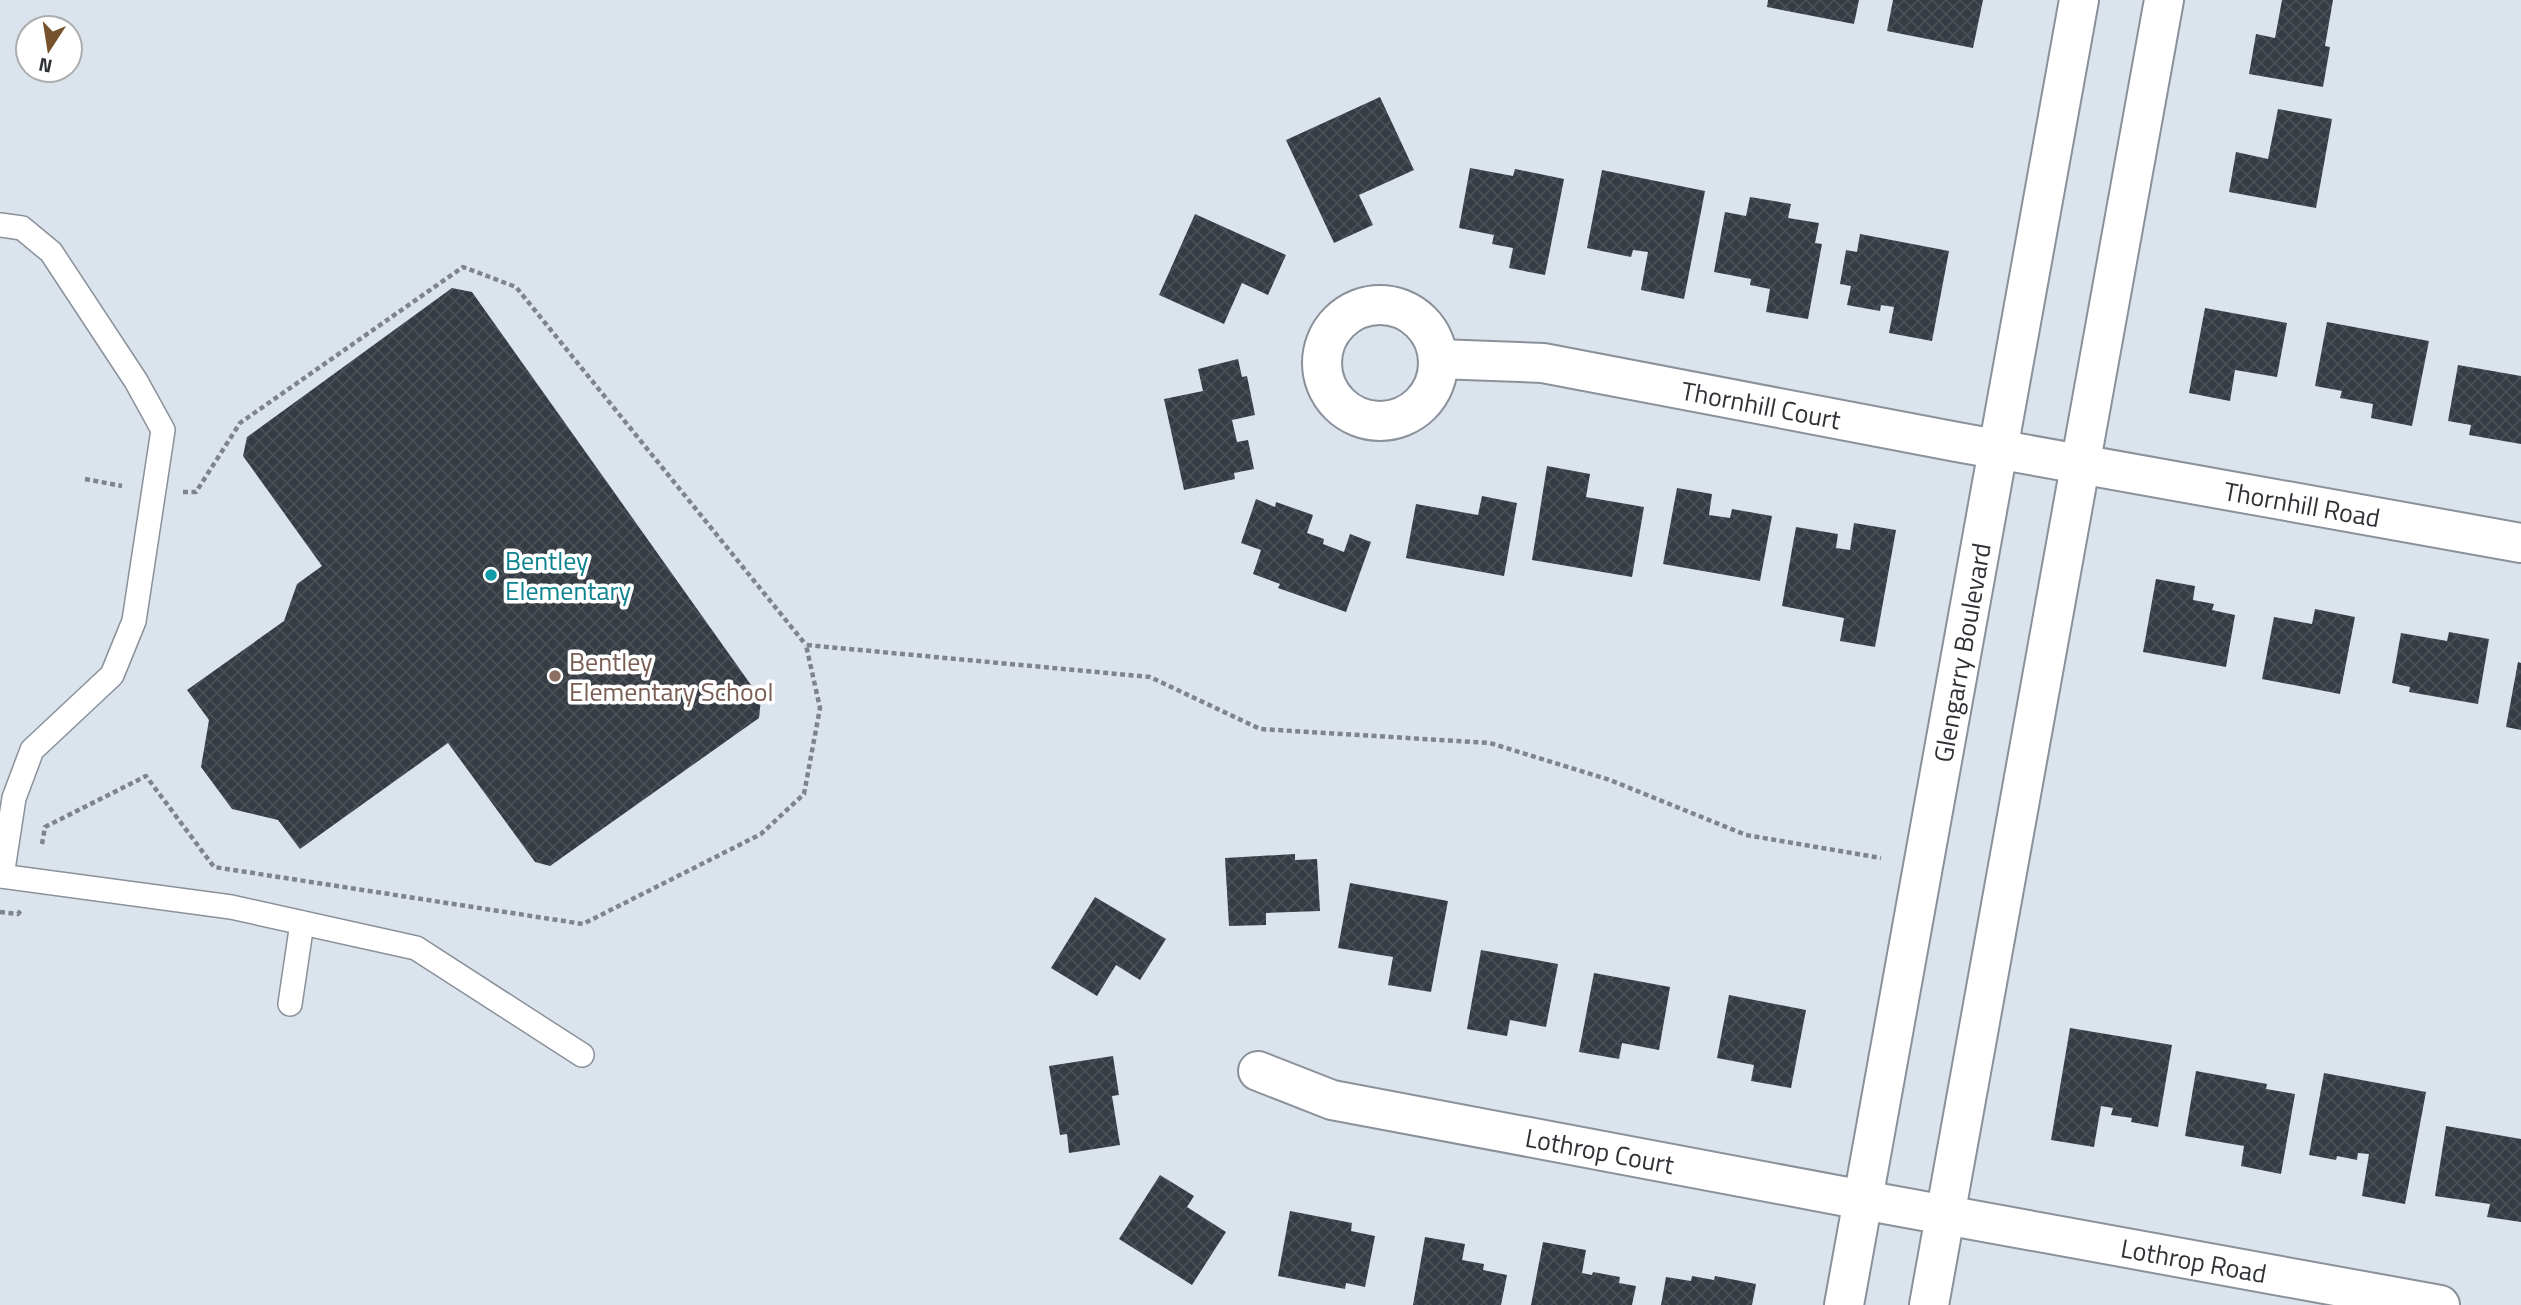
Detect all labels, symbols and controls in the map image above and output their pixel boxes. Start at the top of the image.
north arrow [14,14,84,84]
text: N [36,51,55,82]
street label: Thornhill Court [1678,370,1844,439]
street label: Thornhill Road [2221,471,2383,537]
street label: Glengarry Boulevard [1923,540,2000,765]
place label: Bentley Elementary [505,541,631,610]
marker: Bentley Elementary [483,567,499,583]
place label: Bentley Elementary School [569,642,774,711]
marker: Bentley Elementary School [547,668,563,684]
street label: Lothrop Court [1522,1117,1677,1184]
street label: Lothrop Road [2118,1228,2270,1293]

